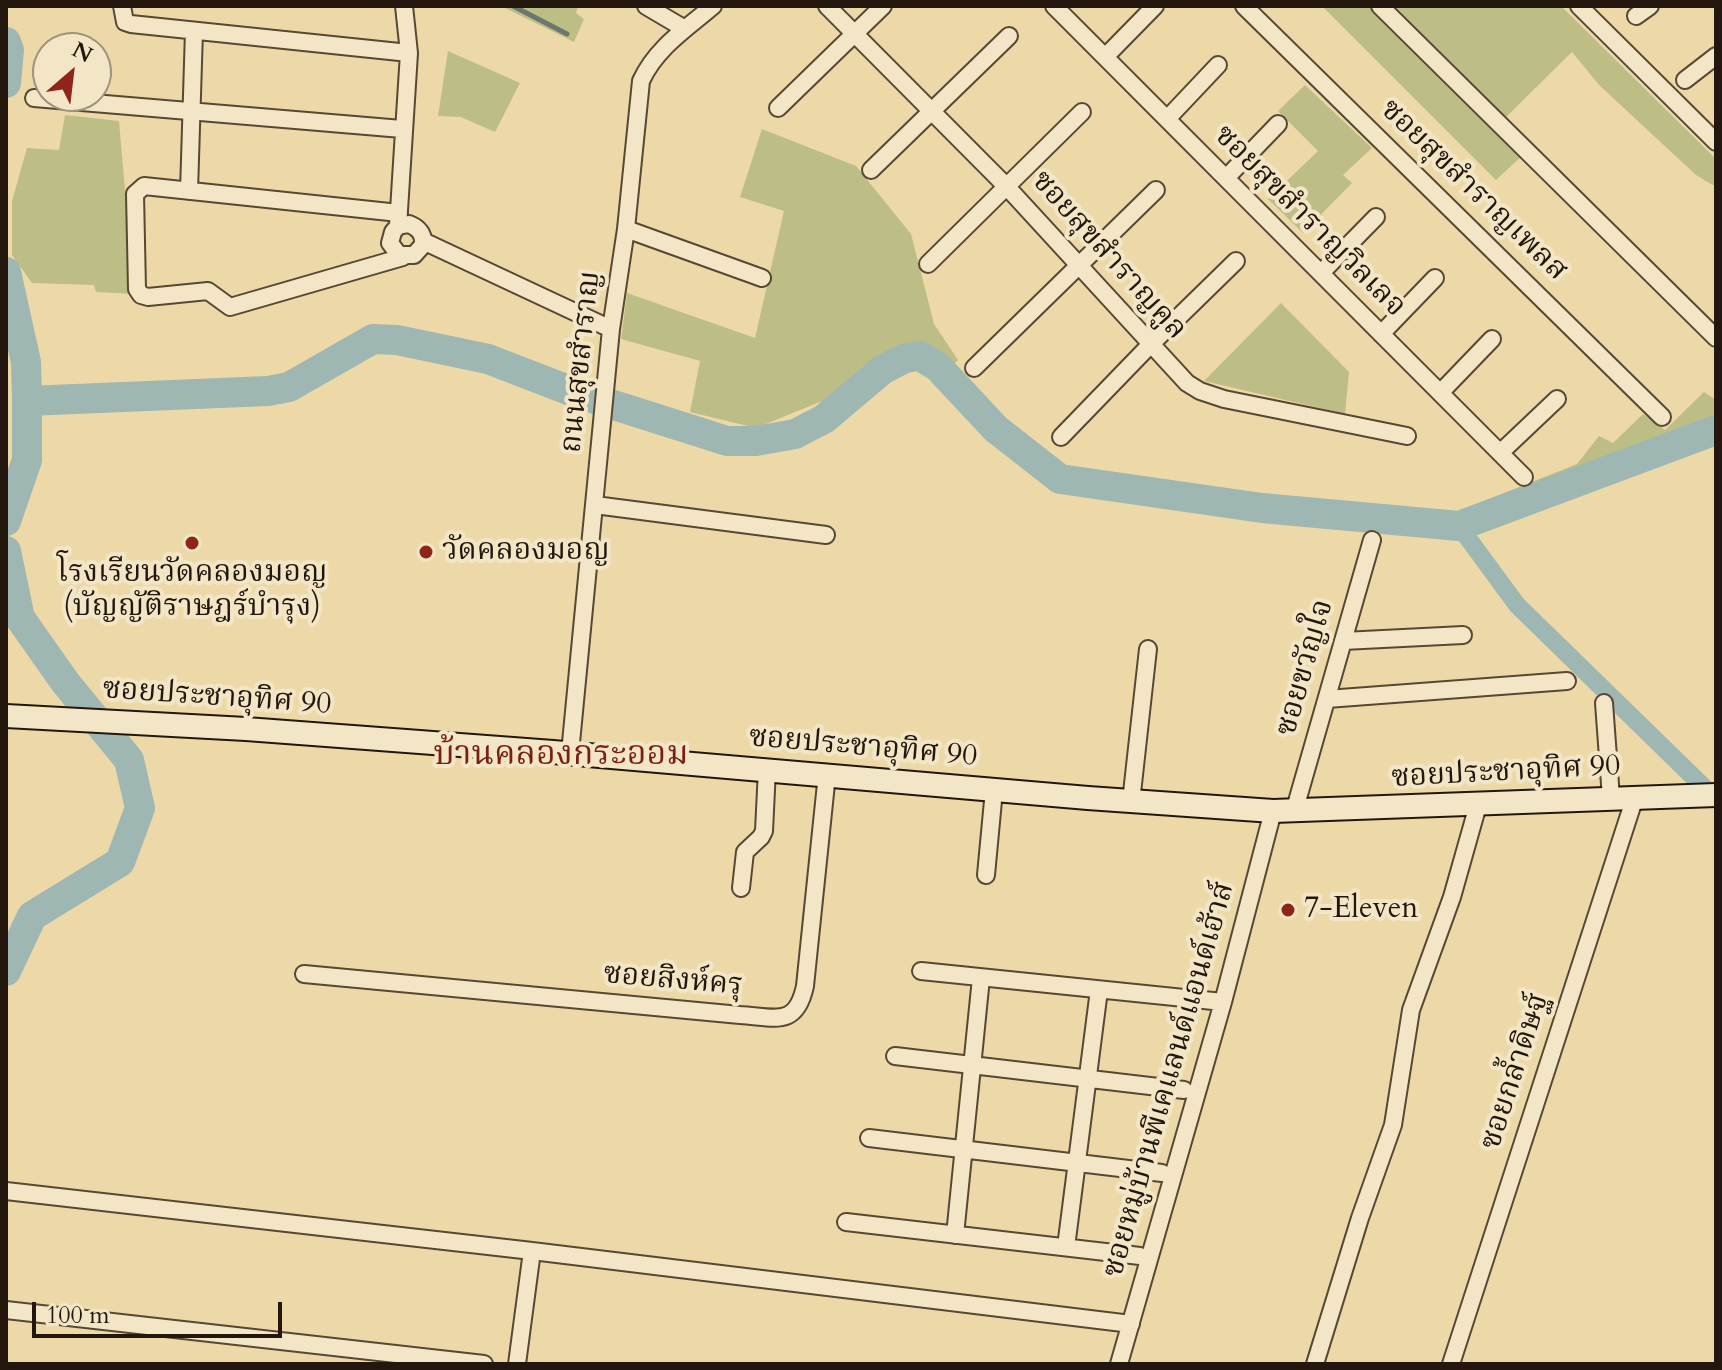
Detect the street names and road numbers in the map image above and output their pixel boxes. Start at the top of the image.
street label: ซอยสุขสำราญเพลส [1372,93,1574,289]
street label: ซอยสุขสำราญวิลเลจ [1205,118,1413,326]
street label: ซอยสุขสำราญคูล [1023,164,1193,348]
street label: ถนนสุขสำราญ [555,269,609,455]
street label: ซอยขวัญใจ [1269,596,1343,740]
street label: ซอยประชาอุทิศ 90 [101,672,333,724]
street label: ซอยประชาอุทิศ 90 [747,720,979,776]
street label: ซอยประชาอุทิศ 90 [1391,749,1621,797]
street label: ซอยหมู่บ้านพีเคแลนด์แอนด์เฮ้าส์ [1096,878,1244,1282]
street label: ซอยสิงห์ครุ [602,957,744,1005]
street label: ซอยกล้ำดิษฐ์ [1474,989,1558,1155]

